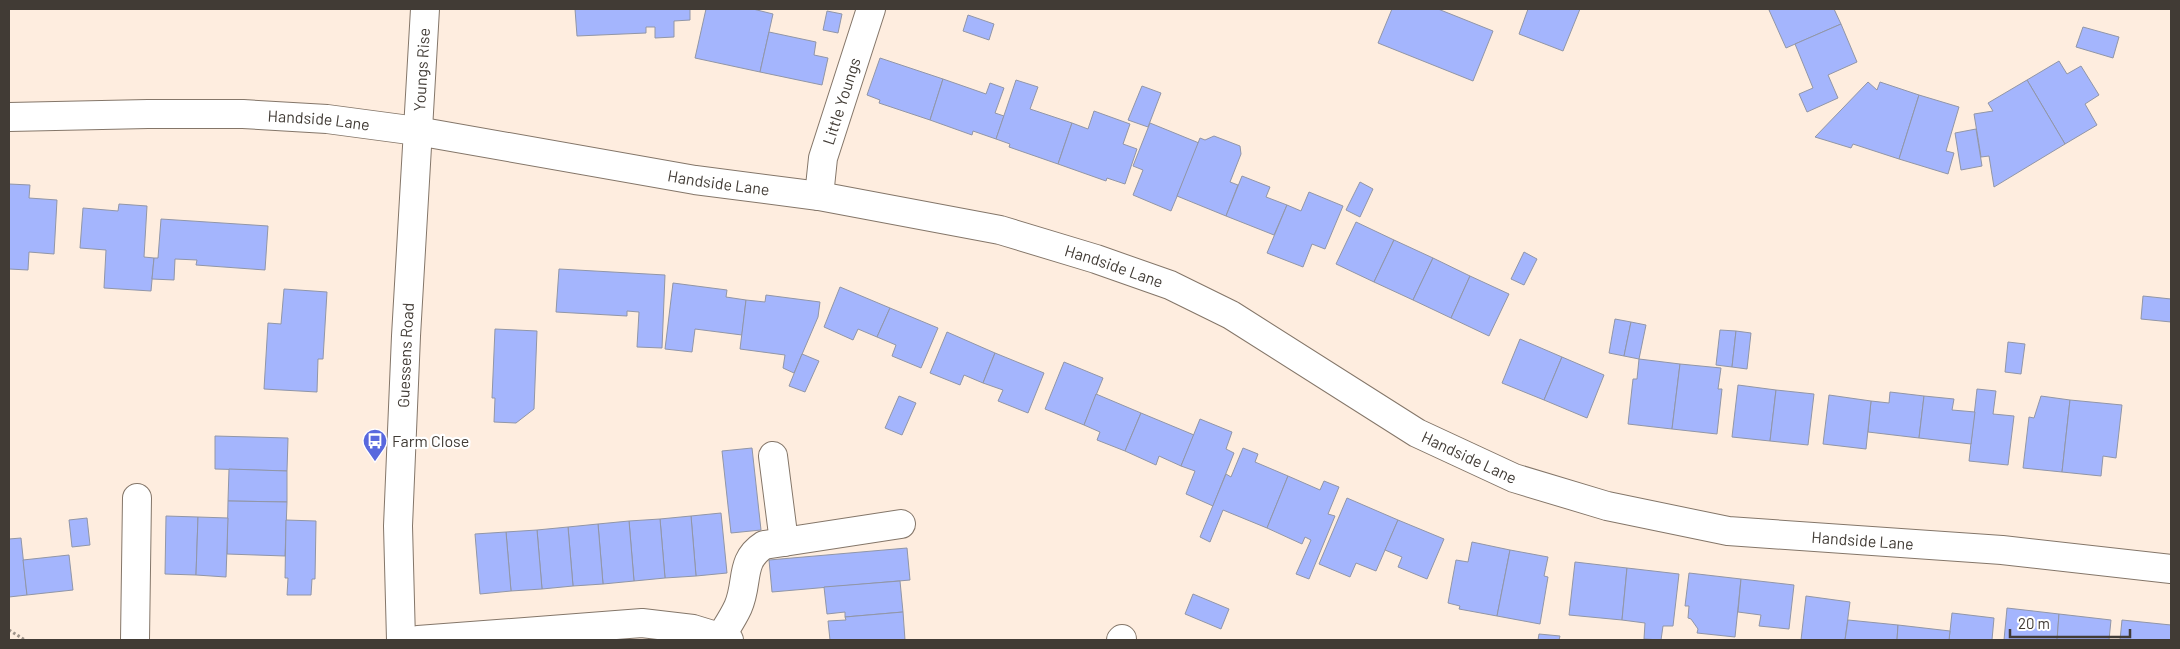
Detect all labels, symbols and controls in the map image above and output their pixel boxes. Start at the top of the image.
street label: Youngs Rise [409,27,433,112]
street label: Little Youngs [818,55,864,147]
street label: Handside Lane [267,105,371,134]
street label: Handside Lane [666,165,771,199]
street label: Handside Lane [1063,240,1166,291]
street label: Guessens Road [393,302,417,408]
street label: Handside Lane [1419,427,1520,487]
bus stop icon: Farm Close [362,428,388,462]
place label: Farm Close [392,431,469,450]
street label: Handside Lane [1811,527,1914,553]
scale bar [2010,606,2130,638]
text: 20 m [2018,614,2050,632]

